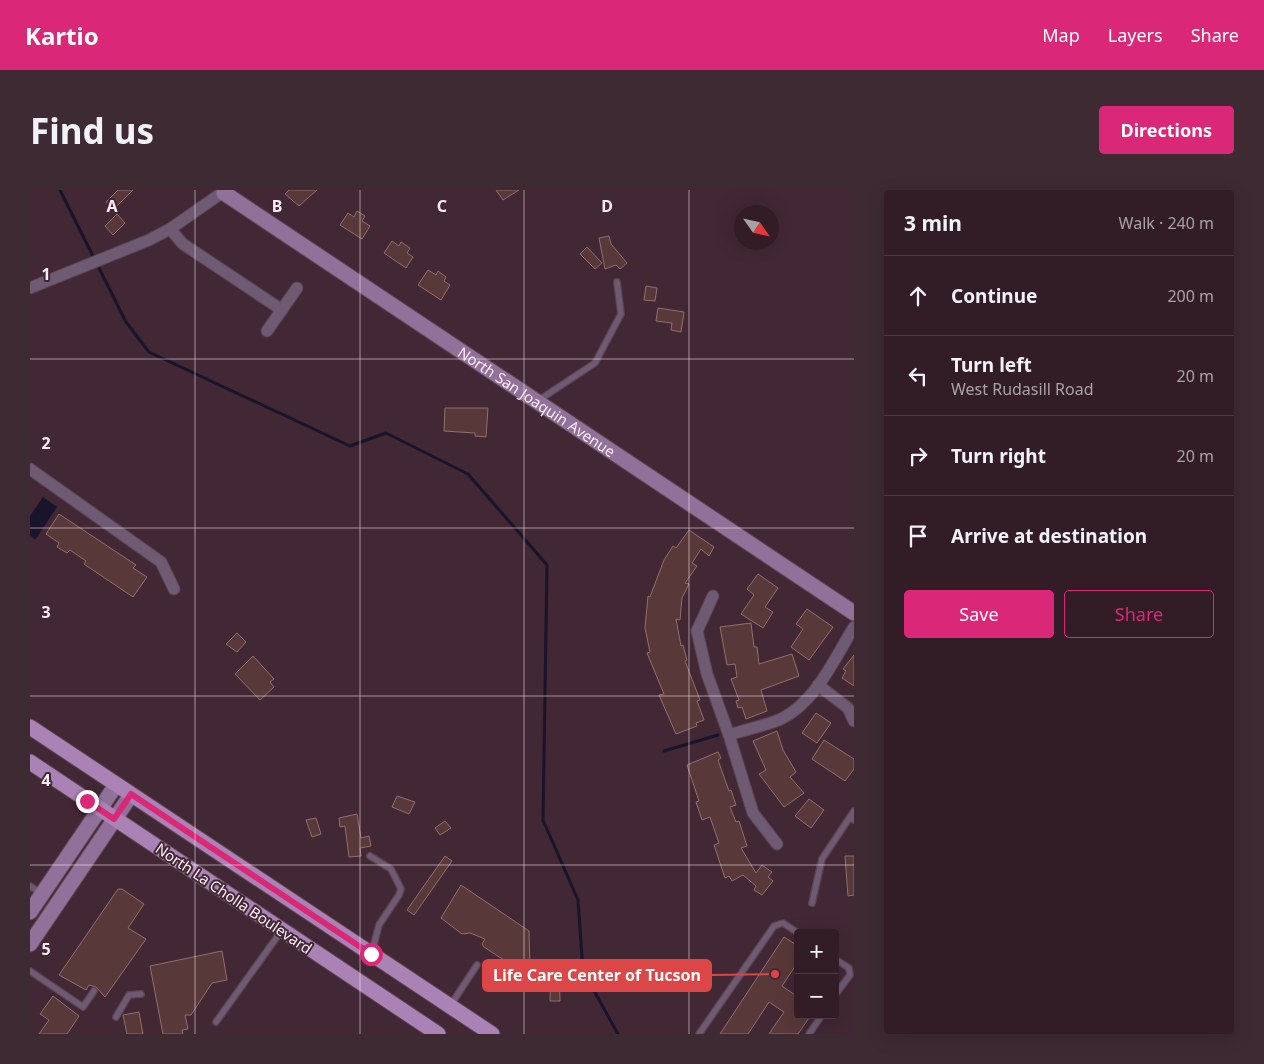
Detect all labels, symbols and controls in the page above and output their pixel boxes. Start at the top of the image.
text: Kartio [25,19,99,52]
text: Map [1042,23,1080,47]
text: Layers [1108,23,1163,47]
text: Share [1191,23,1239,47]
button: Directions [1099,106,1234,154]
text: Find us [30,107,154,154]
text: A [106,195,118,217]
text: B [272,195,282,217]
text: C [437,195,447,217]
text: D [601,195,613,217]
north arrow [734,205,779,250]
text: 3 min [904,209,962,237]
text: Walk · 240 m [1119,212,1214,234]
text: 1 [41,263,51,285]
icon: ahead [904,282,932,310]
text: Continue [951,283,1037,309]
text: 200 m [1167,285,1214,307]
street label: North San Joaquin Avenue [454,342,619,461]
text: Turn left [951,352,1032,378]
icon: left [904,362,932,390]
text: 20 m [1177,365,1214,387]
text: West Rudasill Road [951,378,1094,400]
text: 2 [41,432,51,454]
icon: right [904,442,932,470]
text: Turn right [951,443,1046,469]
text: 20 m [1177,445,1214,467]
icon: arrive [904,522,932,550]
text: Arrive at destination [951,523,1147,549]
button: Save [904,590,1054,638]
button: Share [1064,590,1214,638]
text: 3 [41,601,51,623]
text: 4 [41,769,51,791]
route end [76,790,99,813]
street label: North La Cholla Boulevard [152,838,316,958]
map controls [794,929,839,1019]
button: + [794,929,839,974]
text: 5 [41,938,51,960]
route start [360,943,383,966]
callout: Life Care Center of Tucson [483,960,711,991]
text: Life Care Center of Tucson [493,964,701,986]
button: − [794,974,839,1019]

